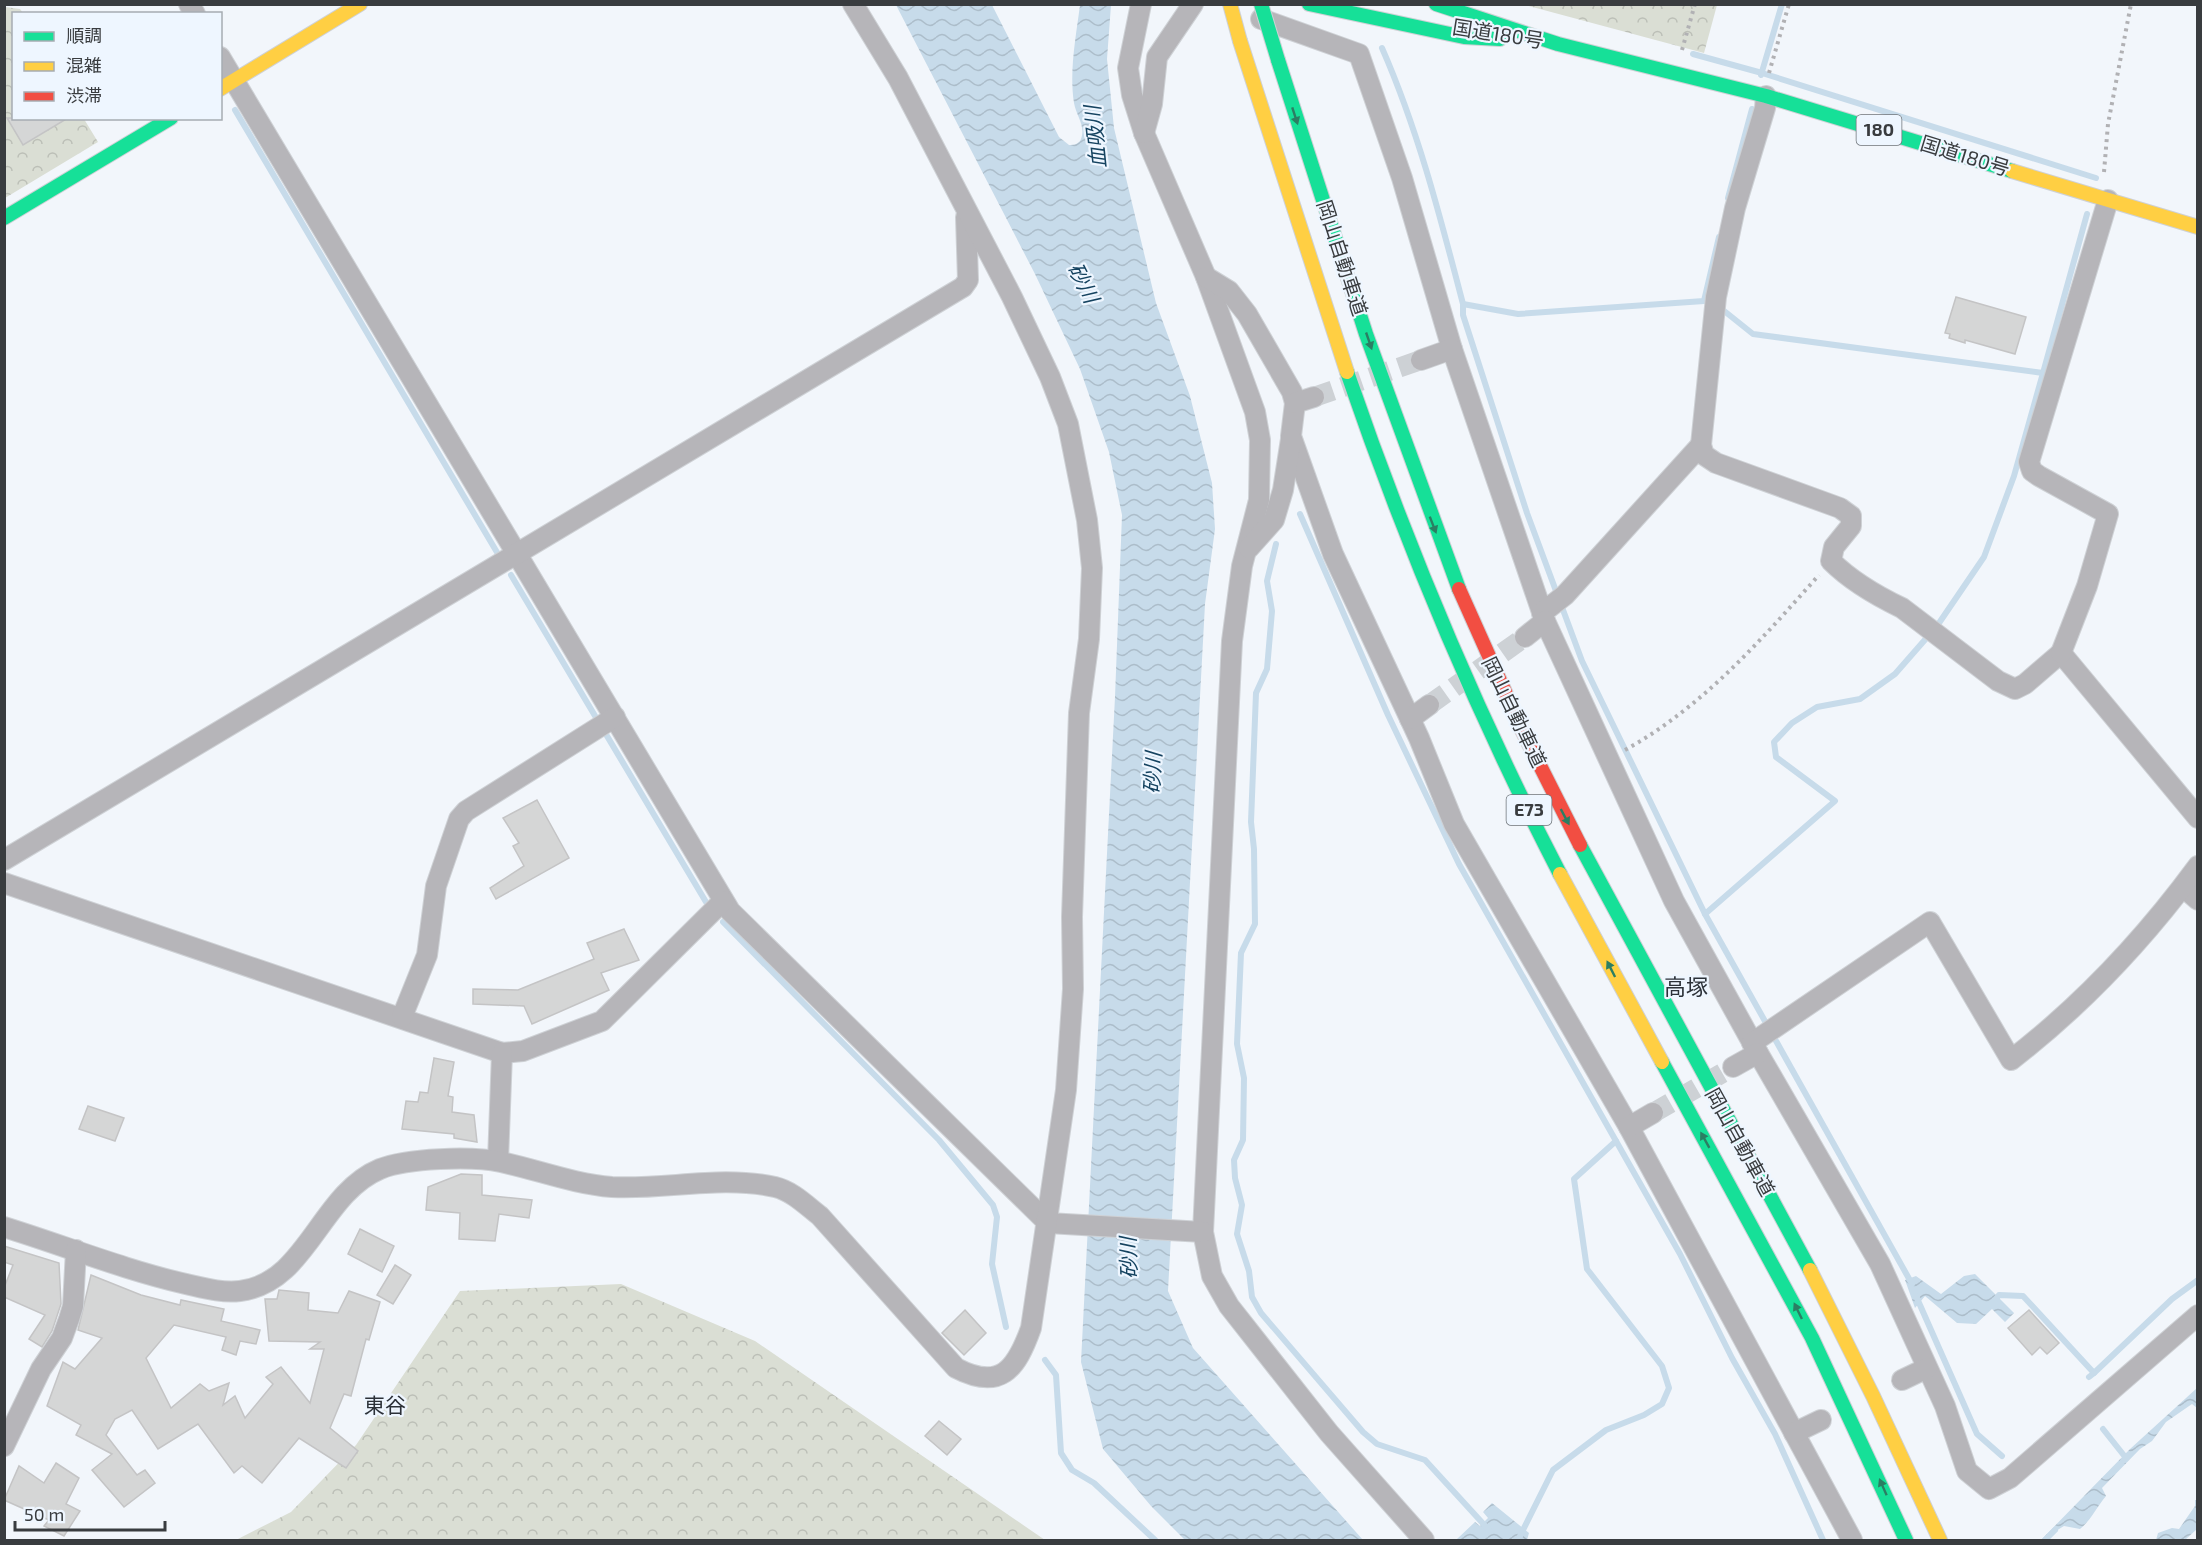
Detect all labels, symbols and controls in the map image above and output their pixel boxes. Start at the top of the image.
legend [12,12,222,120]
street label: 国道180号 [1451,14,1546,52]
text: 順調 [66,24,102,46]
text: 混雑 [66,54,102,76]
text: 渋滞 [66,84,102,106]
water label: 血吸川 [1079,103,1110,170]
one-way arrow [1291,107,1301,125]
road number: 180 [1856,115,1902,145]
street label: 国道180号 [1918,130,2013,180]
street label: 岡山自動車道 [1313,197,1373,318]
water label: 砂川 [1064,258,1106,308]
one-way arrow [1365,332,1374,350]
one-way arrow [1429,516,1439,534]
street label: 岡山自動車道 [1478,652,1552,771]
water label: 砂川 [1138,749,1165,795]
road number: E73 [1506,795,1552,825]
one-way arrow [1561,809,1570,826]
one-way arrow [1606,961,1616,978]
district label: 高塚 [1664,973,1708,999]
street label: 岡山自動車道 [1701,1083,1780,1200]
one-way arrow [1700,1131,1710,1148]
water label: 砂川 [1114,1235,1141,1279]
one-way arrow [1794,1303,1803,1320]
district label: 東谷 [364,1392,406,1417]
one-way arrow [1878,1478,1887,1496]
scale bar [15,1494,165,1532]
text: 50 m [24,1503,64,1525]

